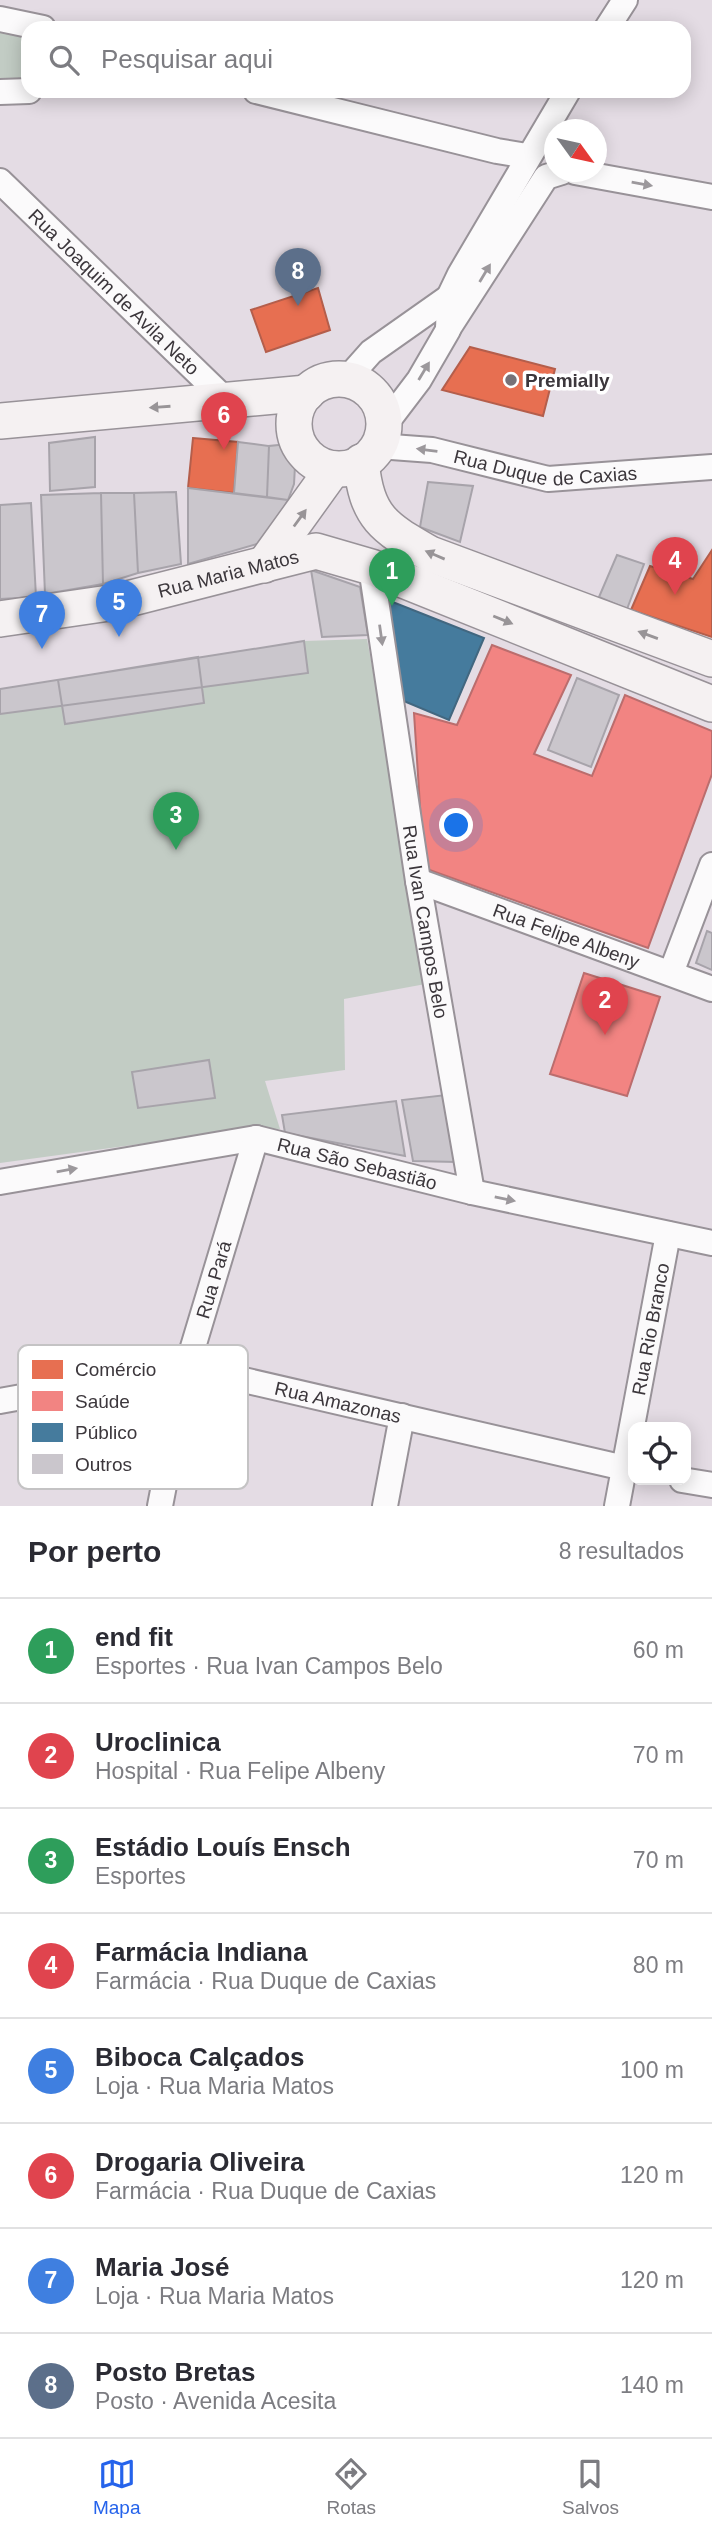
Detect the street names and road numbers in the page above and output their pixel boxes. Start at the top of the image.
street label: Rua Joaquim de Avila Neto [25,204,204,379]
street label: Rua Duque de Caxias [452,445,638,490]
street label: Rua Maria Matos [155,545,301,601]
street label: Rua Ivan Campos Belo [399,824,452,1020]
street label: Rua Felipe Albeny [490,899,643,972]
street label: Rua São Sebastião [275,1133,439,1193]
street label: Rua Pará [192,1238,235,1321]
street label: Rua Rio Branco [627,1261,673,1397]
street label: Rua Amazonas [273,1377,403,1427]

